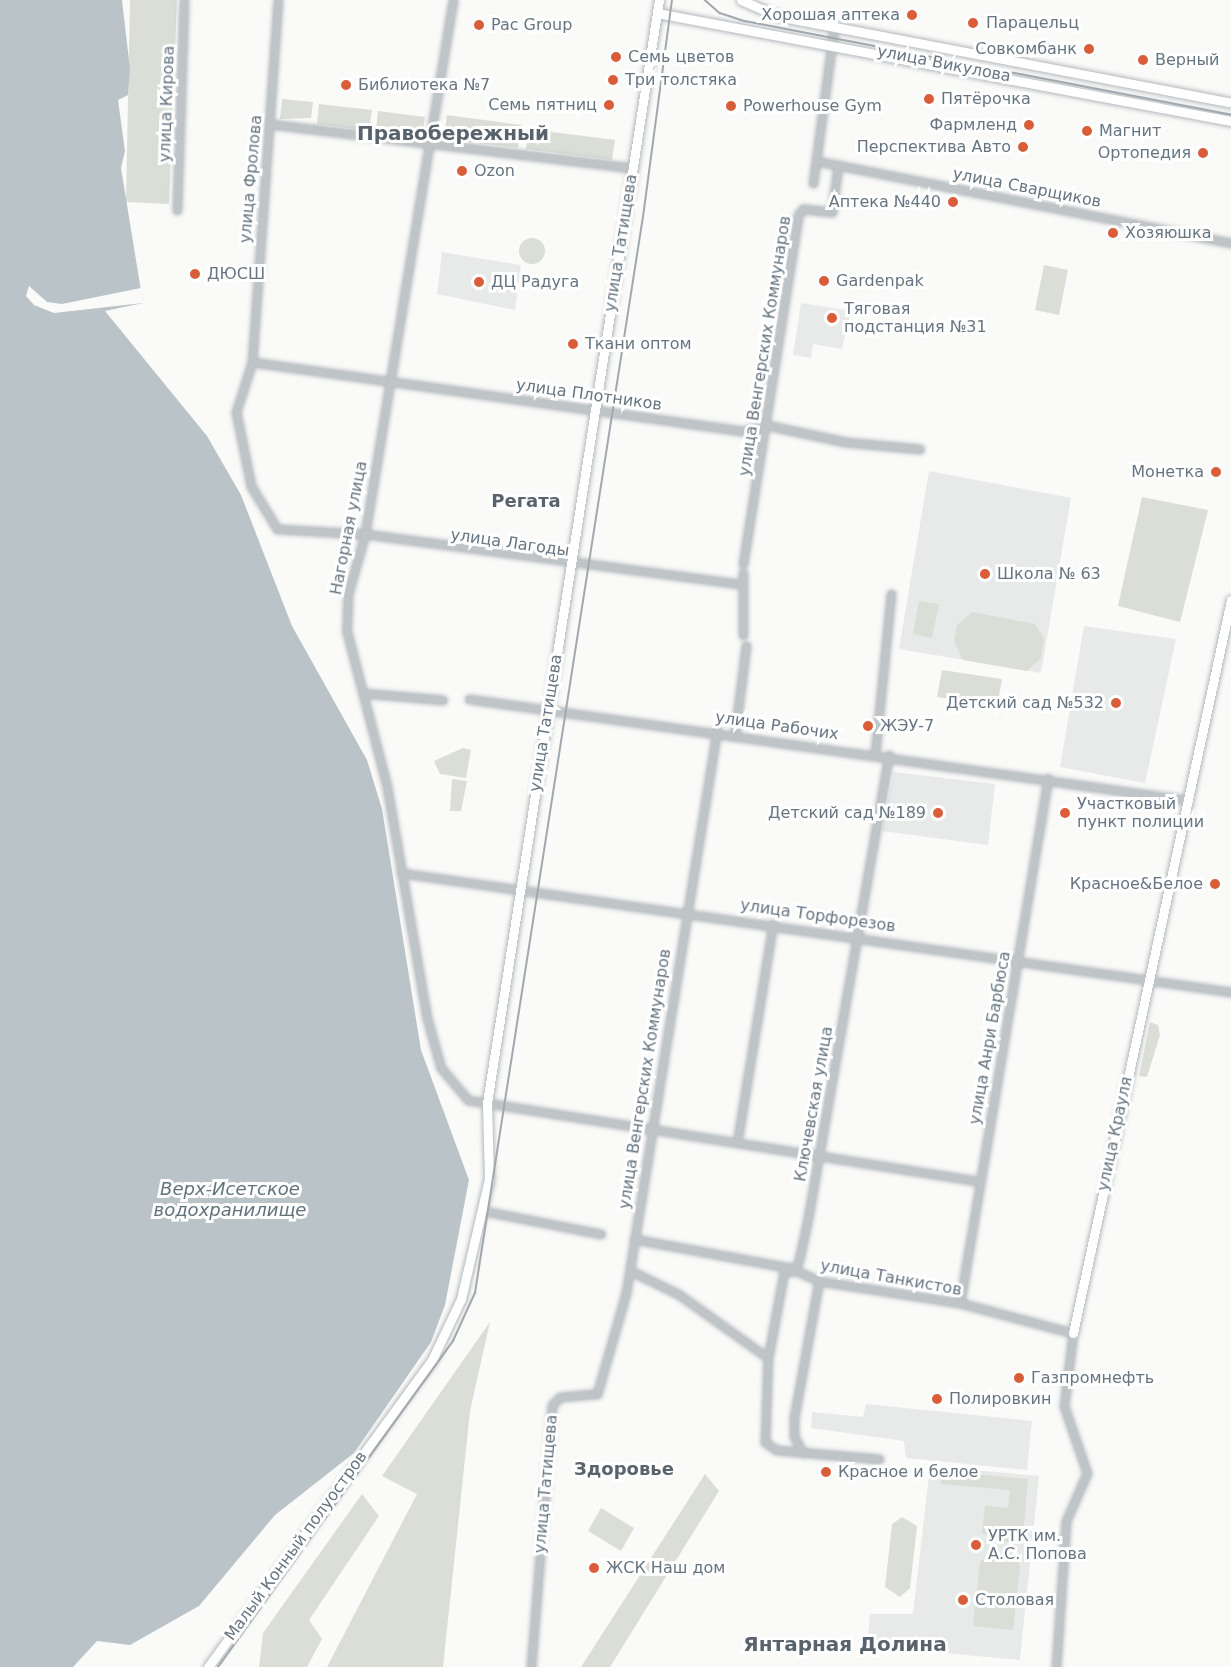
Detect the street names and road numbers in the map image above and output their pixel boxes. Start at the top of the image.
street label: улица Викулова [876,42,1012,86]
street label: улица Кирова [155,45,179,163]
street label: улица Фролова [236,114,266,244]
street label: улица Сварщиков [951,164,1103,212]
street label: улица Татищева [601,173,641,313]
street label: улица Венгерских Коммунаров [735,214,795,478]
street label: улица Плотников [515,375,663,415]
street label: Нагорная улица [327,459,371,597]
street label: улица Лагоды [449,525,571,561]
street label: улица Татищева [526,653,566,793]
street label: улица Рабочих [714,708,840,744]
street label: улица Торфорезов [739,896,897,936]
street label: улица Венгерских Коммунаров [615,947,675,1211]
street label: улица Анри Барбюса [965,950,1015,1126]
street label: Ключевская улица [791,1025,837,1183]
street label: улица Крауля [1093,1075,1137,1193]
street label: улица Танкистов [819,1256,963,1300]
street label: улица Татищева [530,1414,562,1554]
street label: Малый Конный полуостров [221,1448,371,1644]

